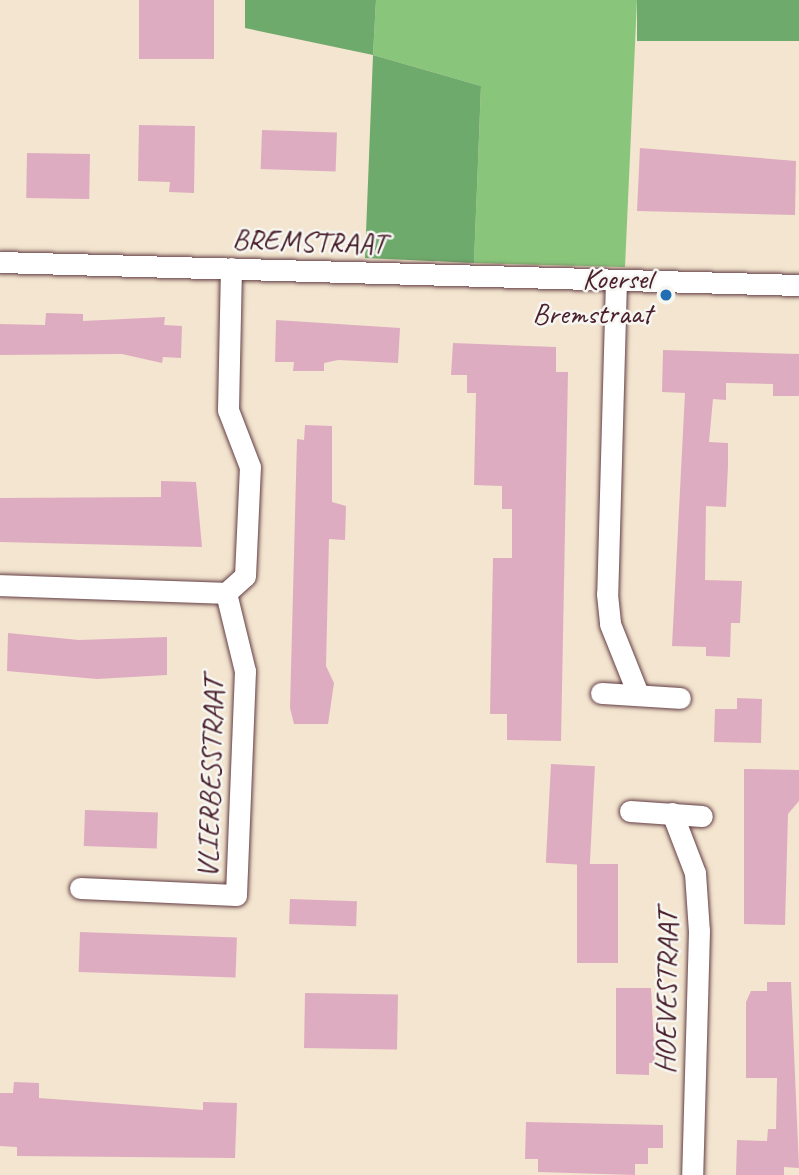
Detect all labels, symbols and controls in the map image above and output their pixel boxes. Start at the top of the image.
street label: BREMSTRAAT [232,220,386,262]
place label: Koersel Bremstraat [532,260,652,330]
marker: Koersel Bremstraat [658,287,674,303]
street label: VLIERBESSTRAAT [189,677,231,879]
street label: HOEVESTRAAT [647,910,685,1074]

